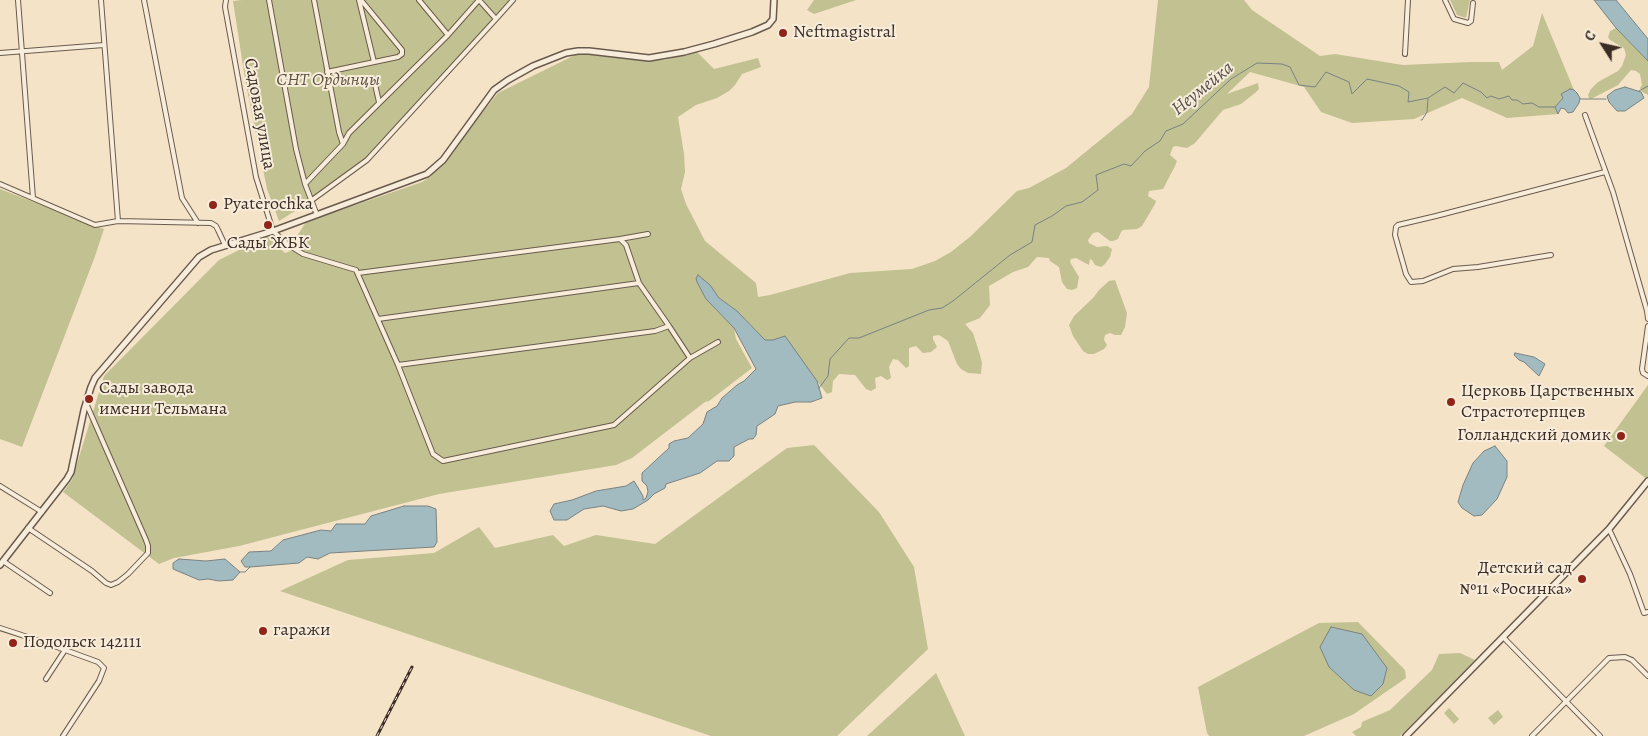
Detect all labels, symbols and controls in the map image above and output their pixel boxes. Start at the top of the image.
north arrow [1578,20,1628,70]
place label: Neftmagistral [793,22,895,44]
marker: Neftmagistral [777,27,789,39]
text: С [1580,27,1601,45]
street label: Садовая улица [239,57,279,171]
water label: Неумейка [1167,57,1239,121]
park label: СНТ Ордынцы [276,70,380,92]
place label: Pyaterochka [223,194,313,216]
marker: Pyaterochka [207,199,219,211]
marker: Сады ЖБК [262,219,274,231]
place label: Сады ЖБК [227,233,309,255]
place label: Сады завода имени Тельмана [99,378,227,420]
place label: Церковь Царственных Страстотерпцев [1461,381,1634,424]
marker: Сады завода имени Тельмана [83,393,95,405]
marker: Церковь Царственных Страстотерпцев [1445,396,1457,408]
place label: Голландский домик [1457,425,1611,447]
marker: Голландский домик [1615,430,1627,442]
place label: Детский сад №11 «Росинка» [1459,558,1572,600]
marker: Детский сад №11 «Росинка» [1576,573,1588,585]
place label: гаражи [273,620,331,642]
marker: гаражи [257,625,269,637]
place label: Подольск 142111 [23,632,141,654]
marker: Подольск 142111 [7,637,19,649]

